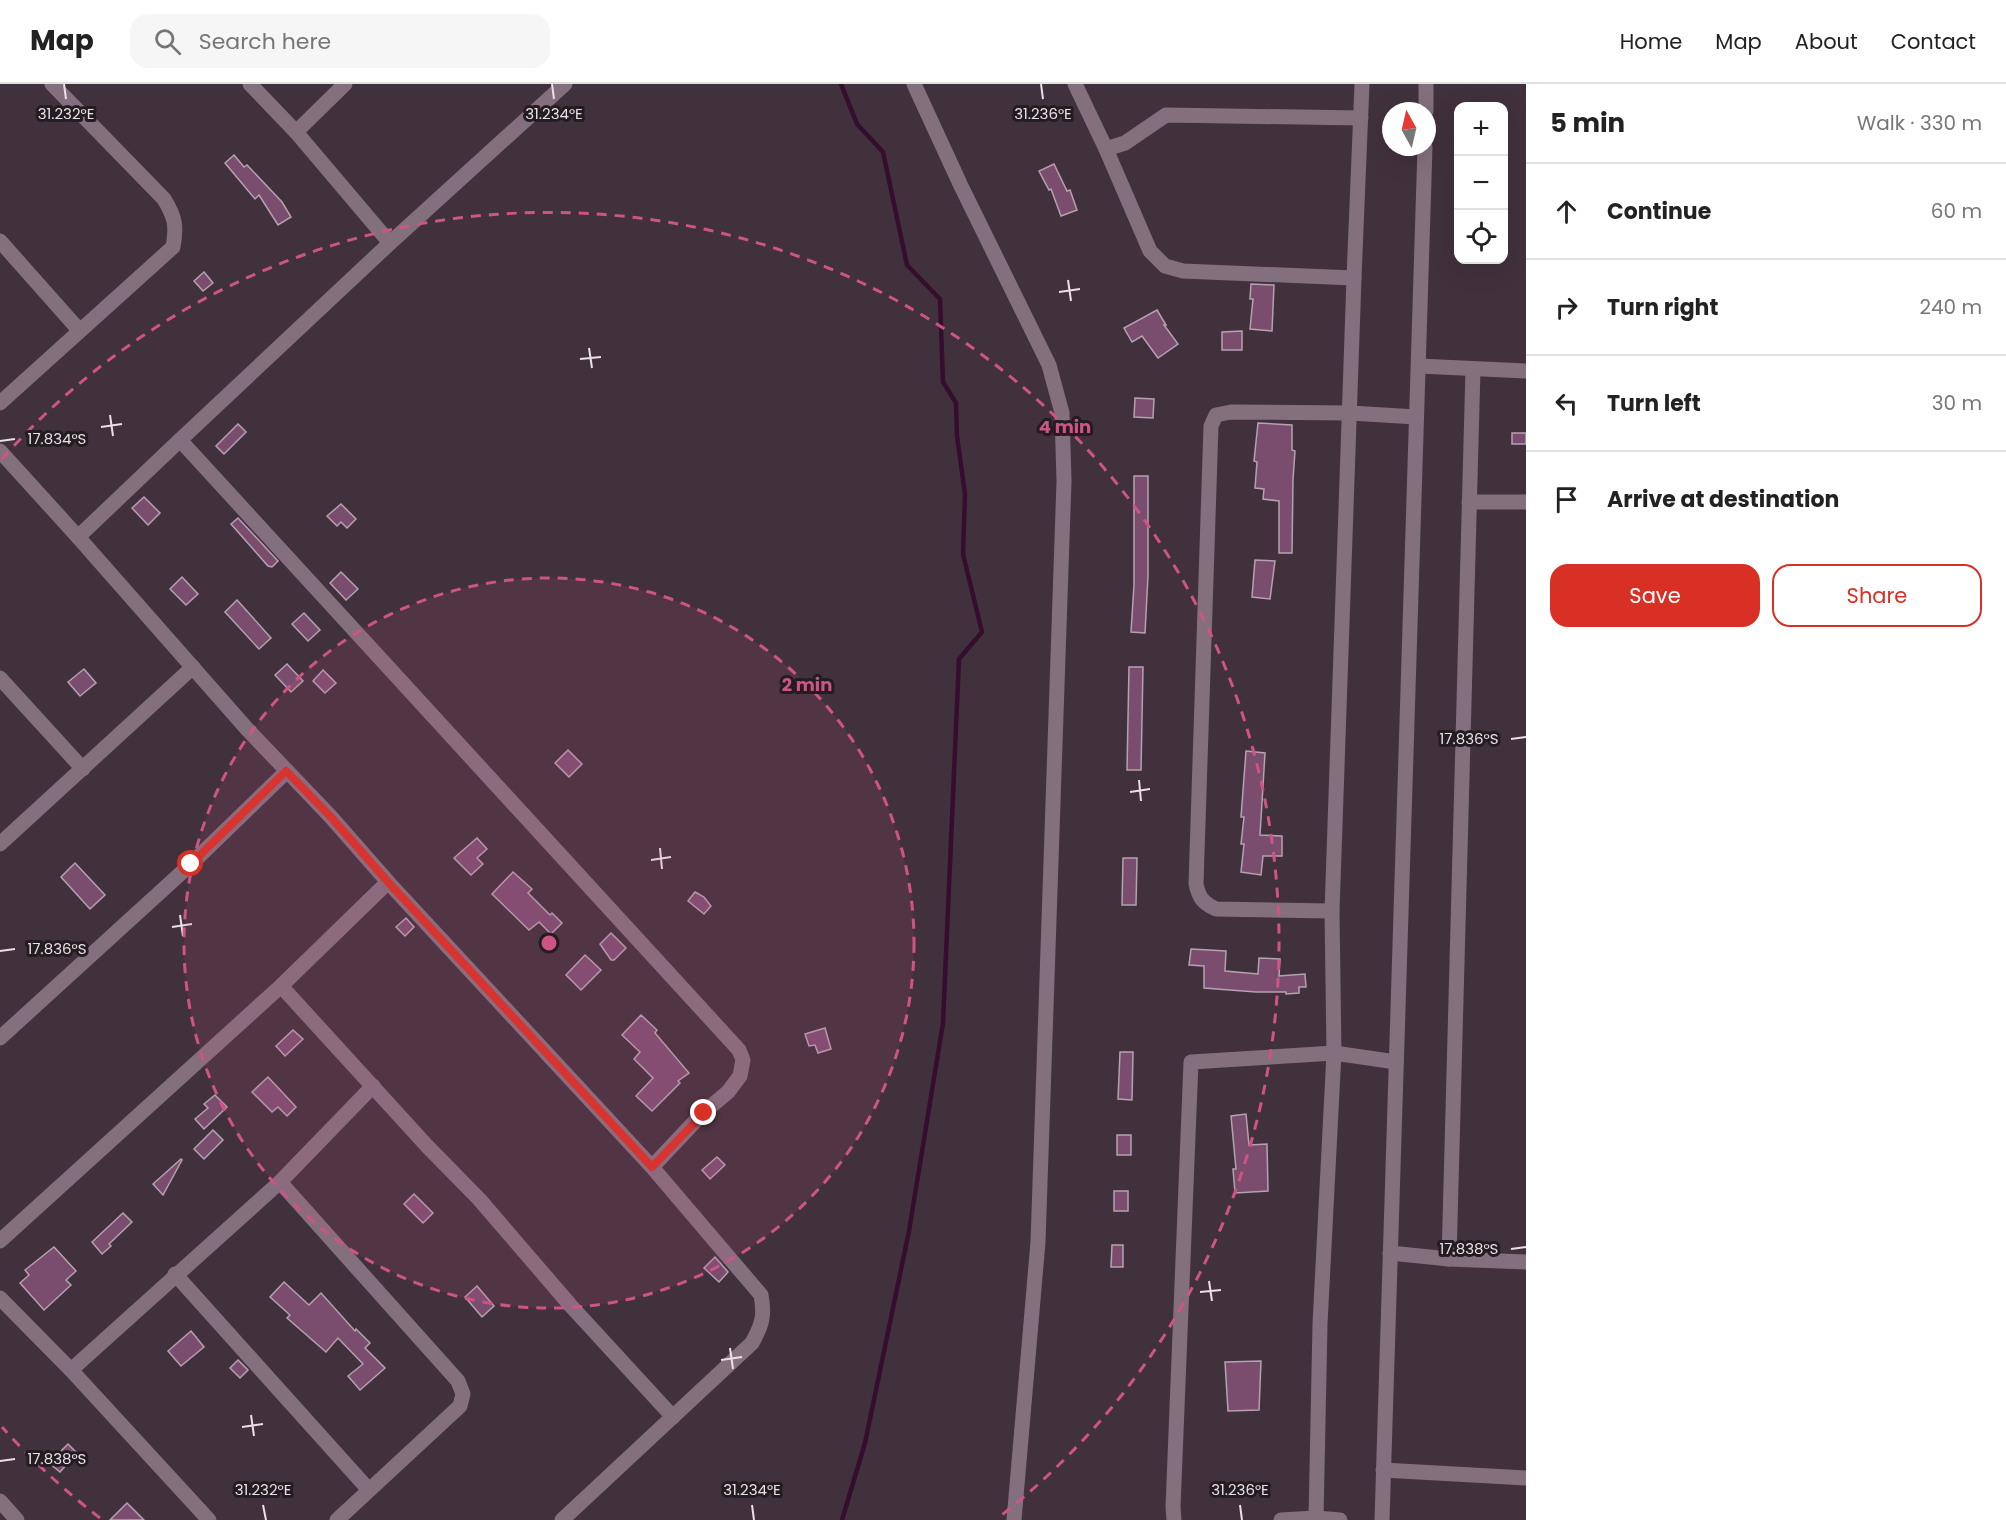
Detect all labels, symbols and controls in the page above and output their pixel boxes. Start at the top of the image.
search box [130,14,550,68]
text: Map [30,21,94,60]
icon: search [151,25,184,58]
text: Search here [199,26,331,57]
text: Home [1620,27,1682,56]
text: Map [1715,27,1762,56]
text: About [1795,27,1858,56]
text: Contact [1891,27,1976,56]
north arrow [1382,102,1436,156]
map controls [1454,102,1508,264]
button: + [1454,102,1508,156]
text: 31.232°E [38,103,94,124]
text: 31.234°E [525,103,583,124]
text: 31.236°E [1014,103,1072,124]
text: 5 min [1550,105,1625,141]
text: Walk · 330 m [1857,109,1982,137]
button: − [1454,156,1508,210]
icon: ahead [1550,195,1583,228]
text: Continue [1607,196,1711,227]
text: 60 m [1931,197,1982,225]
button: locate [1454,210,1508,264]
icon: right [1550,291,1583,324]
text: Turn right [1607,292,1718,323]
text: 240 m [1919,293,1982,321]
icon: left [1550,387,1583,420]
text: Turn left [1607,388,1701,419]
text: 30 m [1932,389,1982,417]
text: 4 min [1039,414,1091,439]
text: 17.834°S [28,428,86,449]
icon: arrive [1550,483,1583,516]
text: Arrive at destination [1607,484,1839,515]
button: Save [1550,564,1760,627]
button: Share [1772,564,1982,627]
text: 2 min [782,672,832,697]
text: 17.836°S [1440,728,1498,749]
route start [177,850,203,876]
centre of rings [539,933,559,953]
text: 17.836°S [28,938,86,959]
route end [690,1099,716,1125]
text: 17.838°S [1440,1238,1498,1259]
text: 17.838°S [28,1448,86,1469]
text: 31.232°E [235,1479,291,1500]
text: 31.234°E [723,1479,781,1500]
text: 31.236°E [1211,1479,1269,1500]

